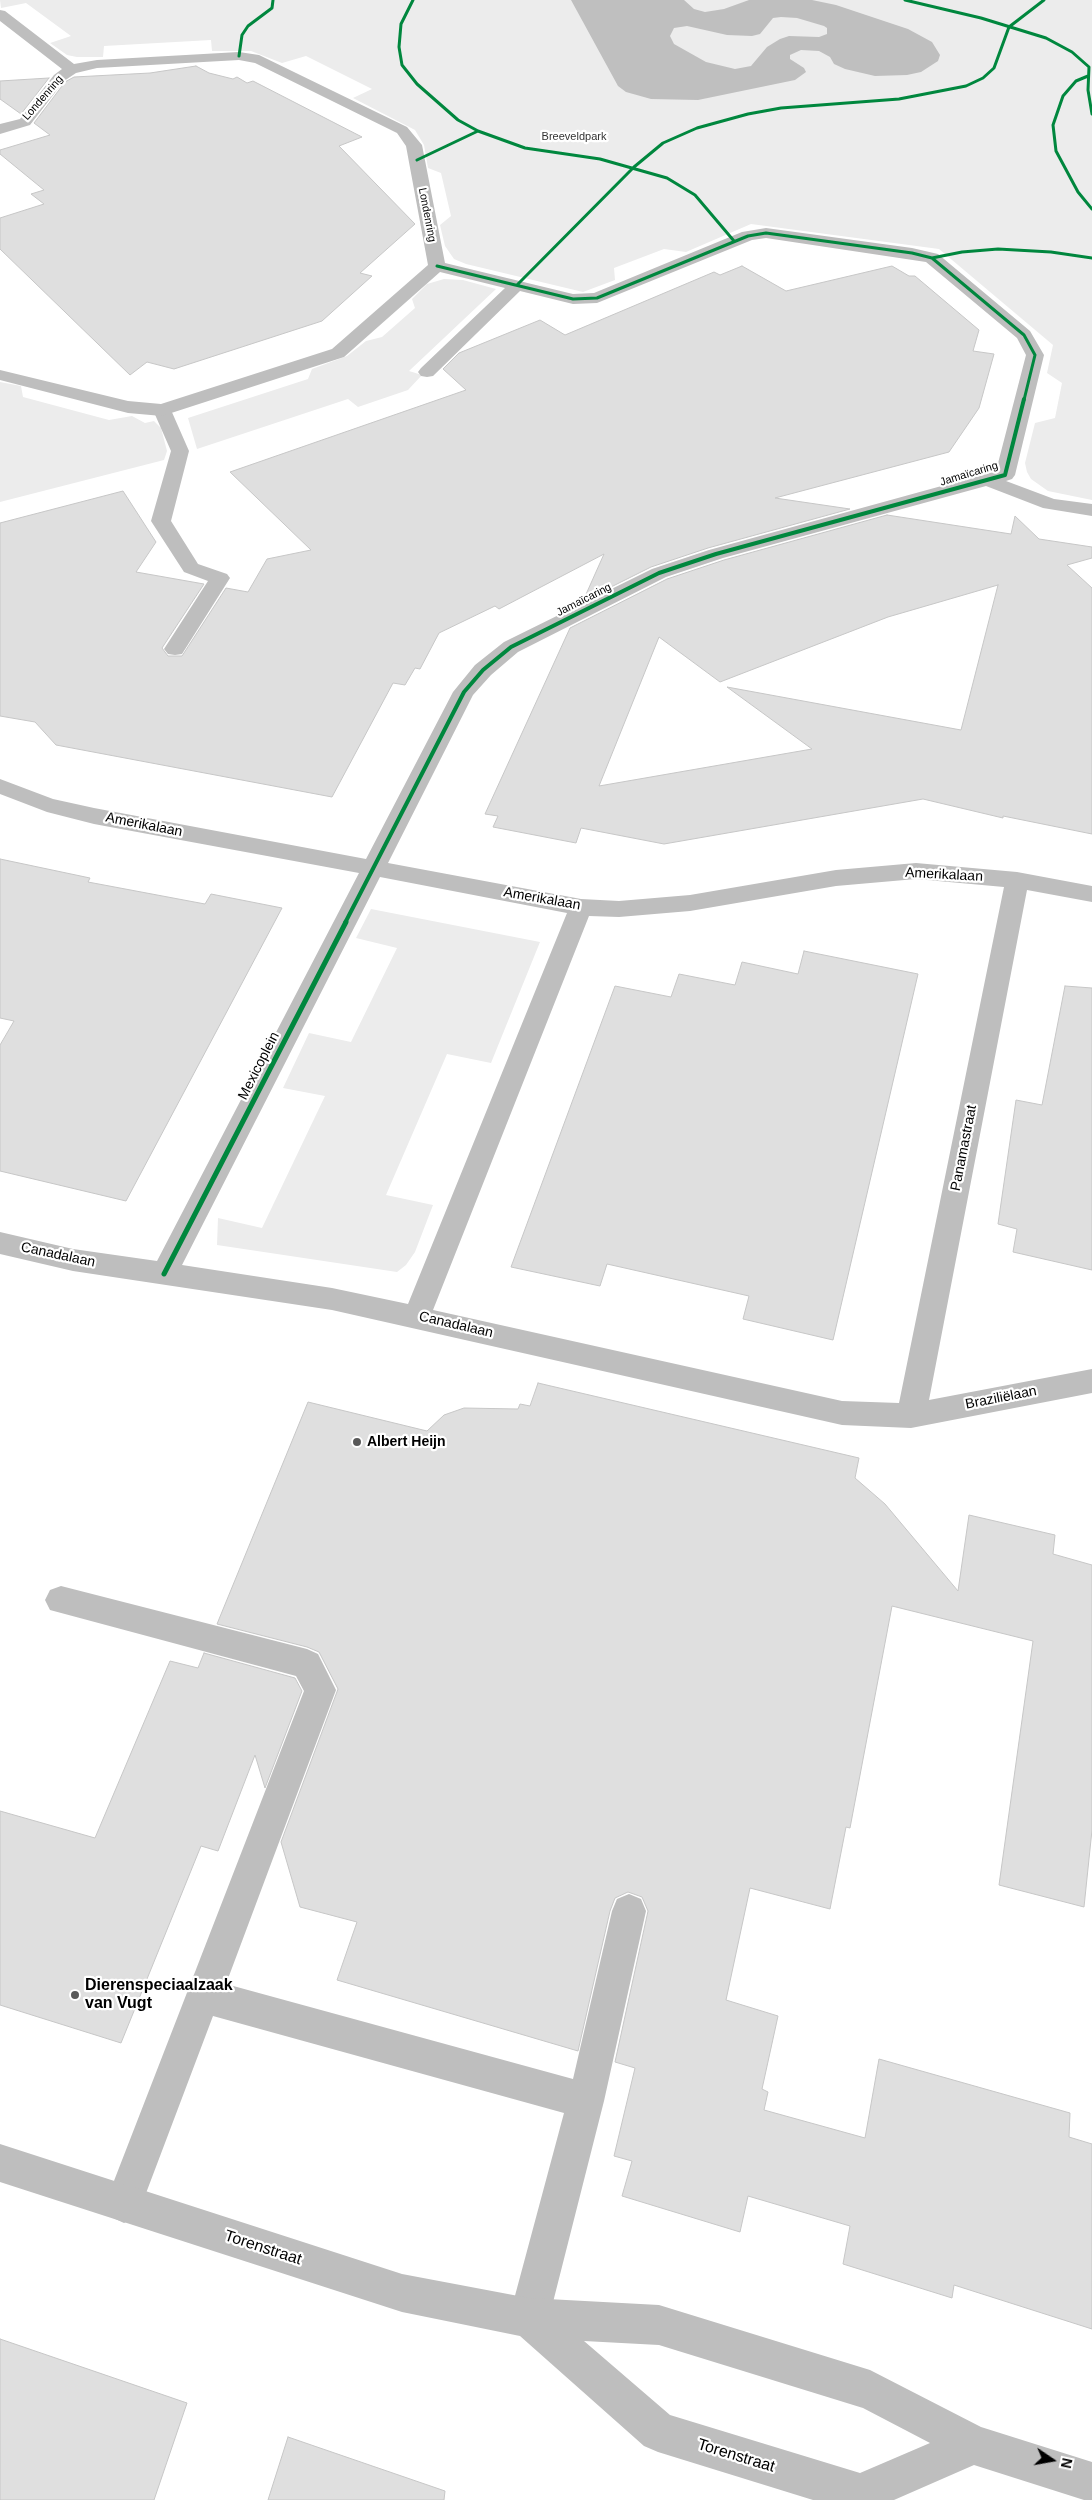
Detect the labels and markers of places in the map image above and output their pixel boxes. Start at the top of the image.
place label: Albert Heijn [367,1434,446,1450]
marker: Albert Heijn [351,1436,363,1448]
place label: Dierenspeciaalzaak van Vugt [85,1976,233,2014]
marker: Dierenspeciaalzaak van Vugt [69,1989,81,2001]

